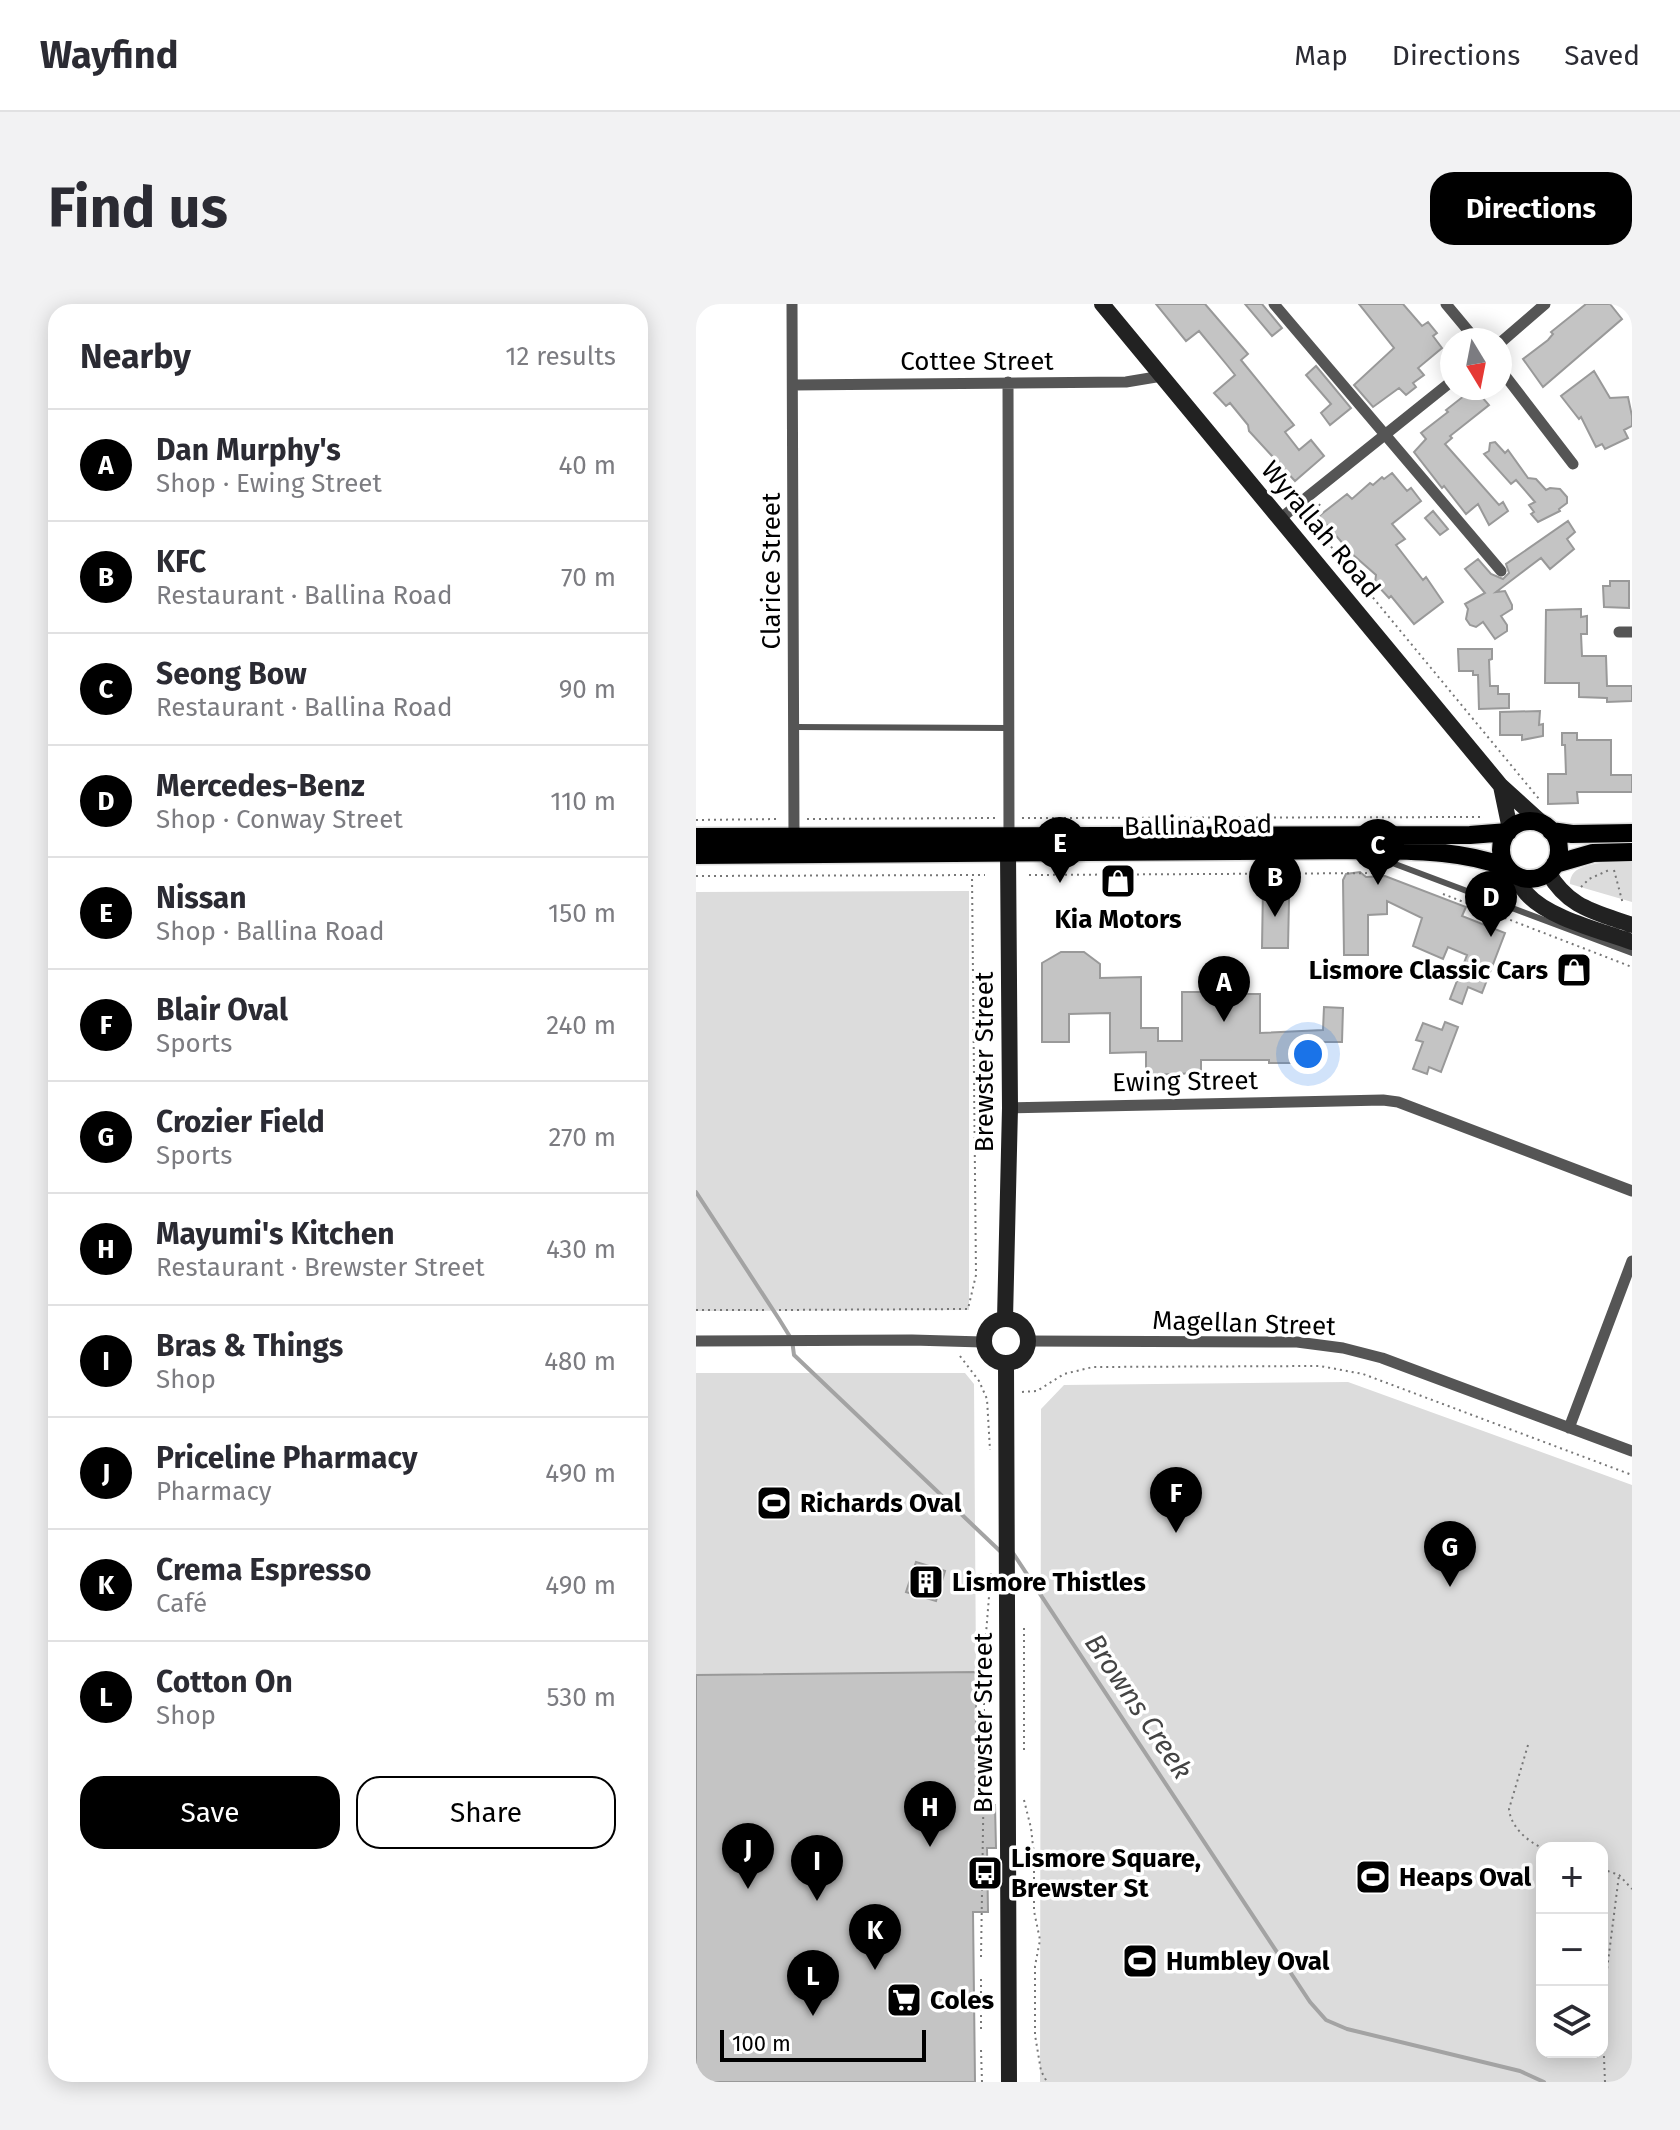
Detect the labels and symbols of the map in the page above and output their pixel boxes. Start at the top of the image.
north arrow [1440,328,1512,400]
street label: Cottee Street [900,346,1054,377]
street label: Wyrallah Road [1255,455,1387,604]
street label: Clarice Street [756,492,787,649]
street label: Ballina Road [1123,809,1273,842]
pin: E [1034,817,1086,883]
pin: C [1352,819,1404,885]
pin: B [1249,851,1301,917]
shop icon: Kia Motors [1099,862,1137,900]
pin: D [1465,871,1517,937]
place label: Kia Motors [1054,904,1182,935]
shop icon: Lismore Classic Cars [1555,951,1593,989]
place label: Lismore Classic Cars [1309,955,1548,986]
pin: A [1198,956,1250,1022]
street label: Brewster Street [969,971,1000,1152]
your location [1288,1034,1328,1074]
street label: Ewing Street [1112,1065,1259,1098]
street label: Magellan Street [1152,1305,1337,1342]
pin: F [1150,1467,1202,1533]
sports icon: Richards Oval [755,1484,793,1522]
place label: Richards Oval [800,1488,962,1519]
pin: G [1424,1521,1476,1587]
building icon: Lismore Thistles [907,1563,945,1601]
place label: Lismore Thistles [952,1567,1146,1598]
water label: Browns Creek [1078,1627,1199,1785]
street label: Brewster Street [968,1632,999,1813]
pin: H [904,1781,956,1847]
pin: J [722,1823,774,1889]
pin: I [791,1835,843,1901]
place label: Lismore Square, Brewster St [1011,1843,1201,1904]
bus stop icon: Lismore Square, Brewster St [966,1854,1004,1892]
sports icon: Heaps Oval [1354,1858,1392,1896]
place label: Heaps Oval [1399,1862,1532,1893]
pin: K [849,1904,901,1970]
sports icon: Humbley Oval [1121,1942,1159,1980]
place label: Humbley Oval [1166,1946,1330,1977]
pin: L [787,1950,839,2016]
supermarket icon: Coles [885,1981,923,2019]
place label: Coles [930,1985,995,2016]
scale bar [720,2026,926,2062]

